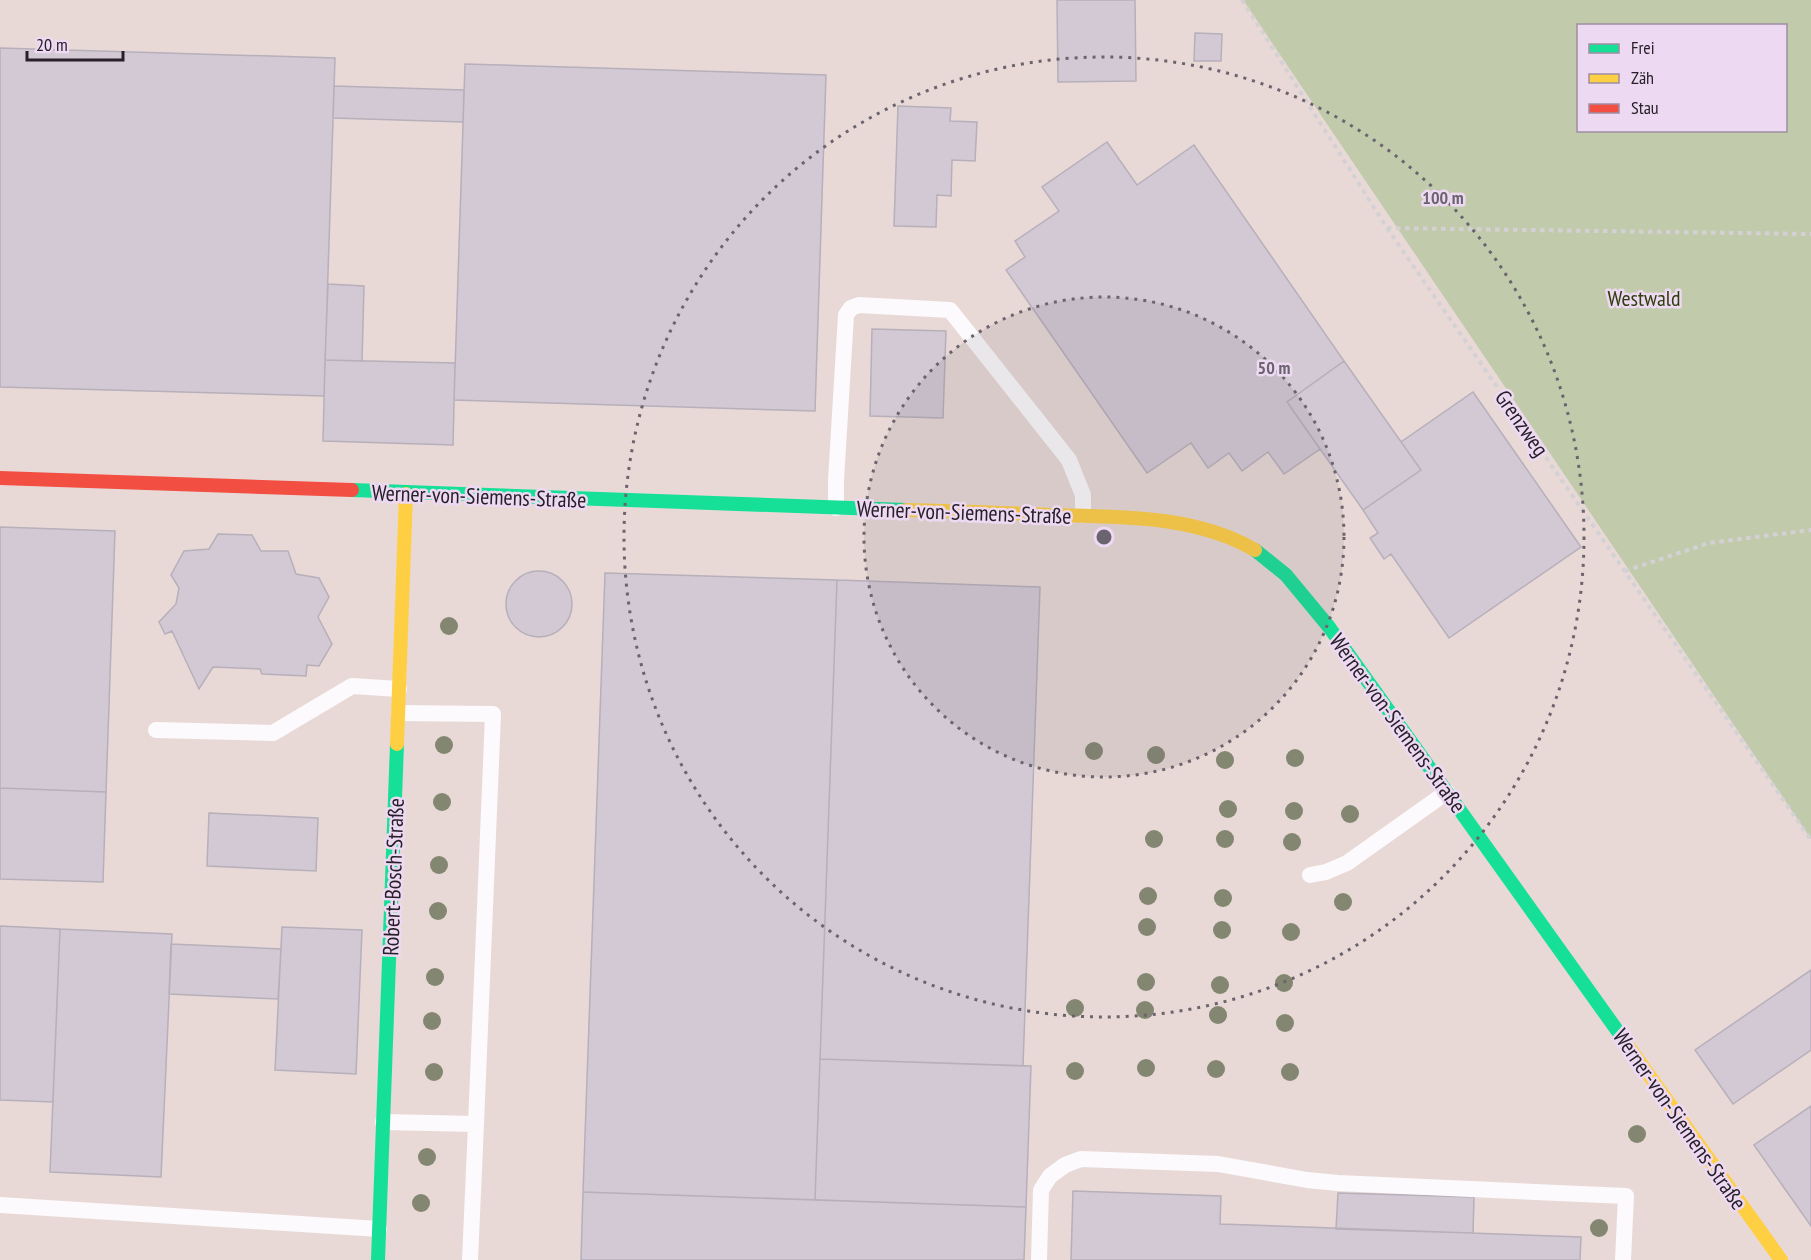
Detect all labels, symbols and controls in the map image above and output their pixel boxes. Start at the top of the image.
scale bar [27,24,123,62]
legend [1577,24,1787,132]
text: 20 m [36,33,68,56]
text: Frei [1631,36,1655,59]
text: Zäh [1631,66,1654,89]
text: Stau [1631,96,1659,119]
text: 100 m [1422,186,1464,209]
park label: Westwald [1608,284,1681,312]
text: 50 m [1258,356,1290,379]
street label: Grenzweg [1489,384,1555,462]
street label: Werner-von-Siemens-Straße [371,478,587,514]
street label: Werner-von-Siemens-Straße [856,494,1072,530]
centre of rings [1094,527,1114,547]
street label: Werner-von-Siemens-Straße [1324,628,1472,818]
street label: Robert-Bosch-Straße [376,798,410,956]
street label: Werner-von-Siemens-Straße [1607,1023,1753,1215]

